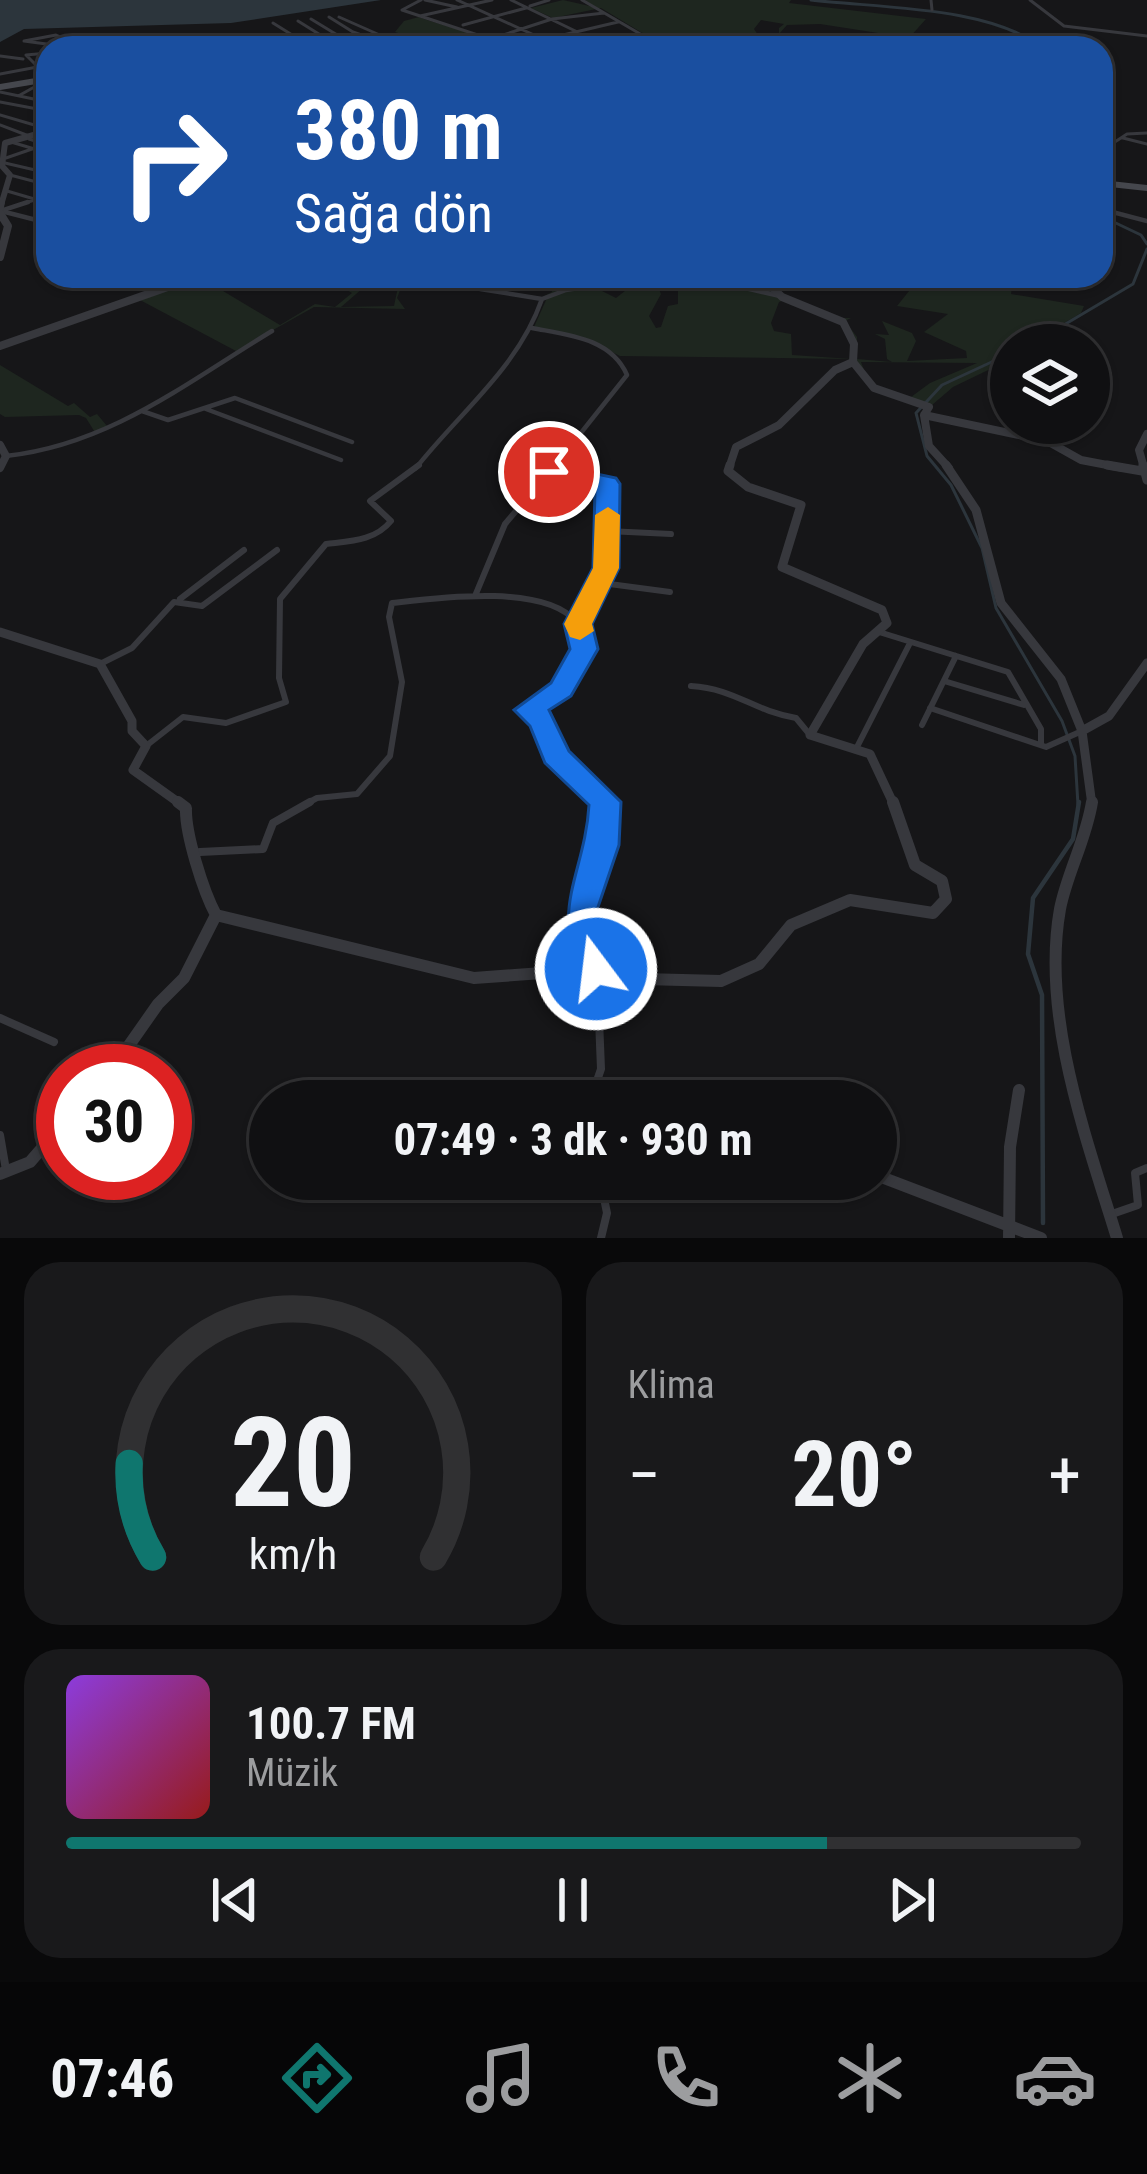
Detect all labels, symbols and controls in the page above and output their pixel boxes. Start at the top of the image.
text: 380 m [294,81,503,180]
icon: right [96,84,252,240]
text: Sağa dön [294,182,493,245]
map controls [990,324,1110,444]
button: layers [990,324,1110,444]
pin [498,421,600,523]
icon: arrive [516,439,582,505]
position arrow [533,906,659,1032]
speed limit sign: 30 [36,1044,192,1200]
text: 07:49 · 3 dk · 930 m [393,1113,753,1166]
text: Klima [628,1362,715,1408]
text: 20 [230,1390,356,1536]
text: 20° [791,1423,917,1528]
text: − [628,1437,661,1514]
text: + [1048,1437,1081,1514]
text: km/h [249,1528,337,1578]
text: 100.7 FM [246,1697,416,1750]
text: Müzik [246,1750,338,1796]
icon: previous [202,1867,268,1933]
icon: pause [540,1867,606,1933]
icon: next [879,1867,945,1933]
icon: directions [275,2036,359,2120]
icon: music [459,2036,543,2120]
icon: phone [644,2036,728,2120]
icon: climate [828,2036,912,2120]
icon: car [1013,2036,1097,2120]
text: 07:46 [50,2047,174,2110]

